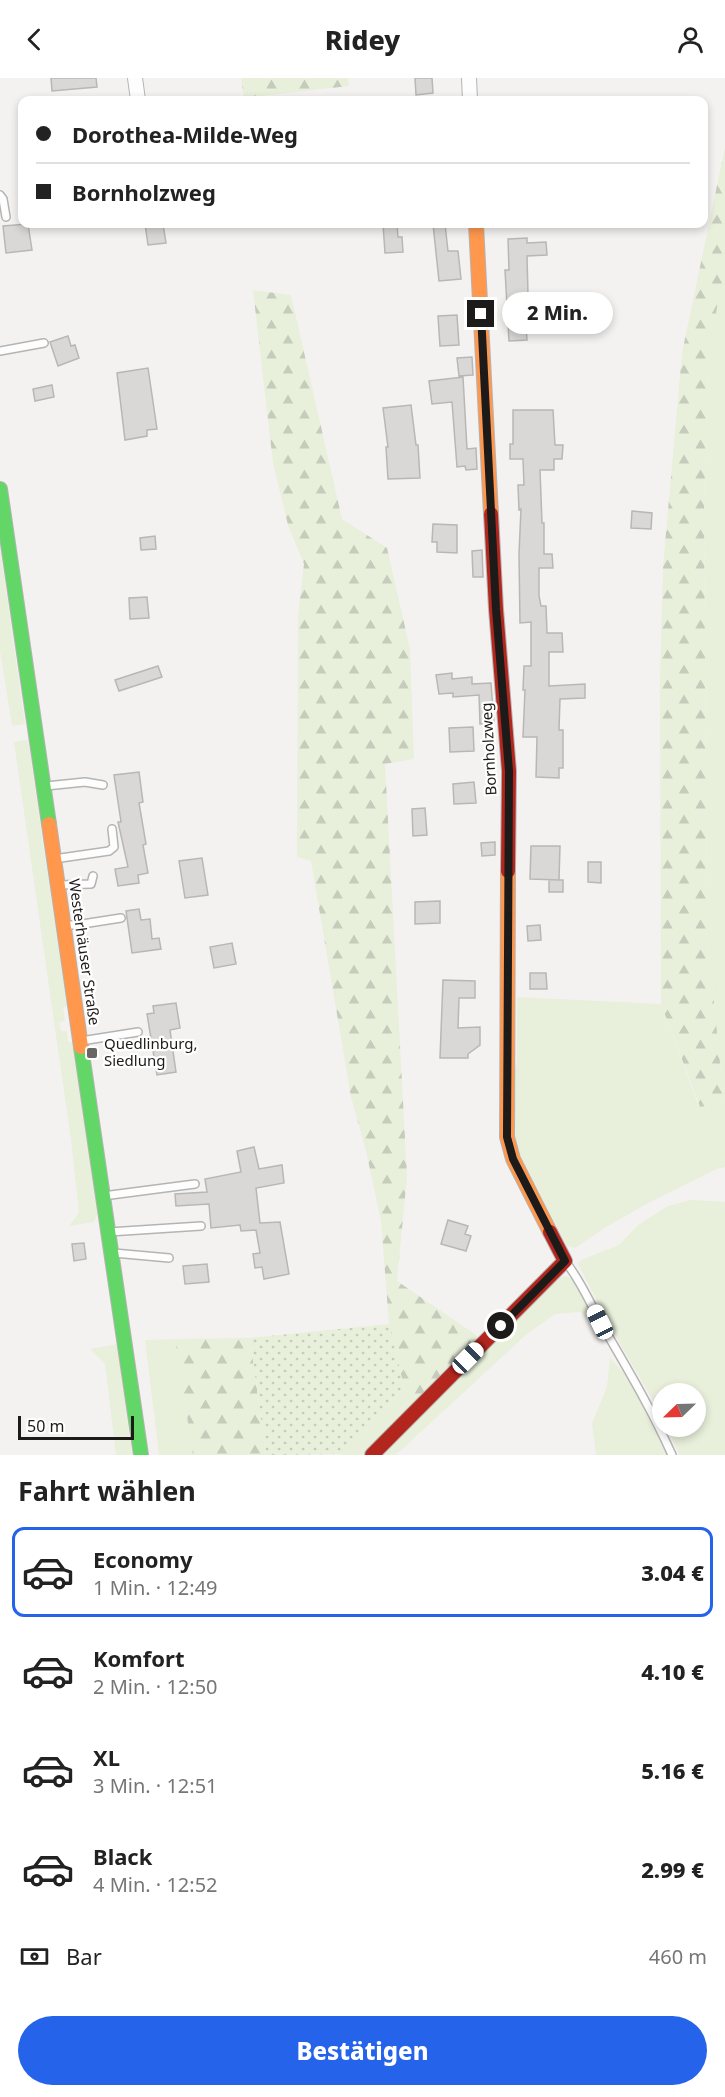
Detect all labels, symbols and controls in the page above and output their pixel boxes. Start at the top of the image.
text: Ridey [325,21,400,58]
icon: back [18,23,51,56]
icon: person [674,23,707,56]
text: Dorothea-Milde-Weg [72,119,298,149]
text: Bornholzweg [72,177,216,207]
callout: 2 Min. [502,293,613,335]
text: 2 Min. [527,299,588,326]
route end [467,300,494,327]
street label: Bornholzweg [476,702,500,796]
street label: Westerhäuser Straße [65,877,105,1027]
place label: Quedlinburg, Siedlung [104,1033,197,1070]
marker: Quedlinburg, Siedlung [85,1046,99,1060]
car [584,1302,616,1342]
route start [487,1312,514,1339]
car [449,1339,487,1377]
north arrow [652,1383,706,1437]
map controls [652,1383,706,1437]
scale bar [18,1413,134,1440]
text: 50 m [27,1415,64,1437]
text: Fahrt wählen [18,1472,196,1509]
text: Economy [93,1544,192,1574]
icon: car [21,1545,75,1599]
text: 3.04 € [641,1557,704,1587]
text: 1 Min. · 12:49 [93,1574,218,1601]
text: Komfort [93,1643,184,1673]
icon: car [21,1644,75,1698]
text: 4.10 € [641,1656,704,1686]
text: 2 Min. · 12:50 [93,1673,218,1700]
text: XL [93,1742,120,1772]
icon: car [21,1743,75,1797]
text: 5.16 € [641,1755,704,1785]
text: 3 Min. · 12:51 [93,1772,218,1799]
text: Black [93,1841,152,1871]
icon: car [21,1842,75,1896]
text: 2.99 € [641,1854,704,1884]
text: 4 Min. · 12:52 [93,1871,218,1898]
icon: cash [18,1940,51,1973]
text: Bar [66,1941,102,1971]
text: 460 m [649,1943,707,1970]
button: Bestätigen [18,2016,707,2085]

